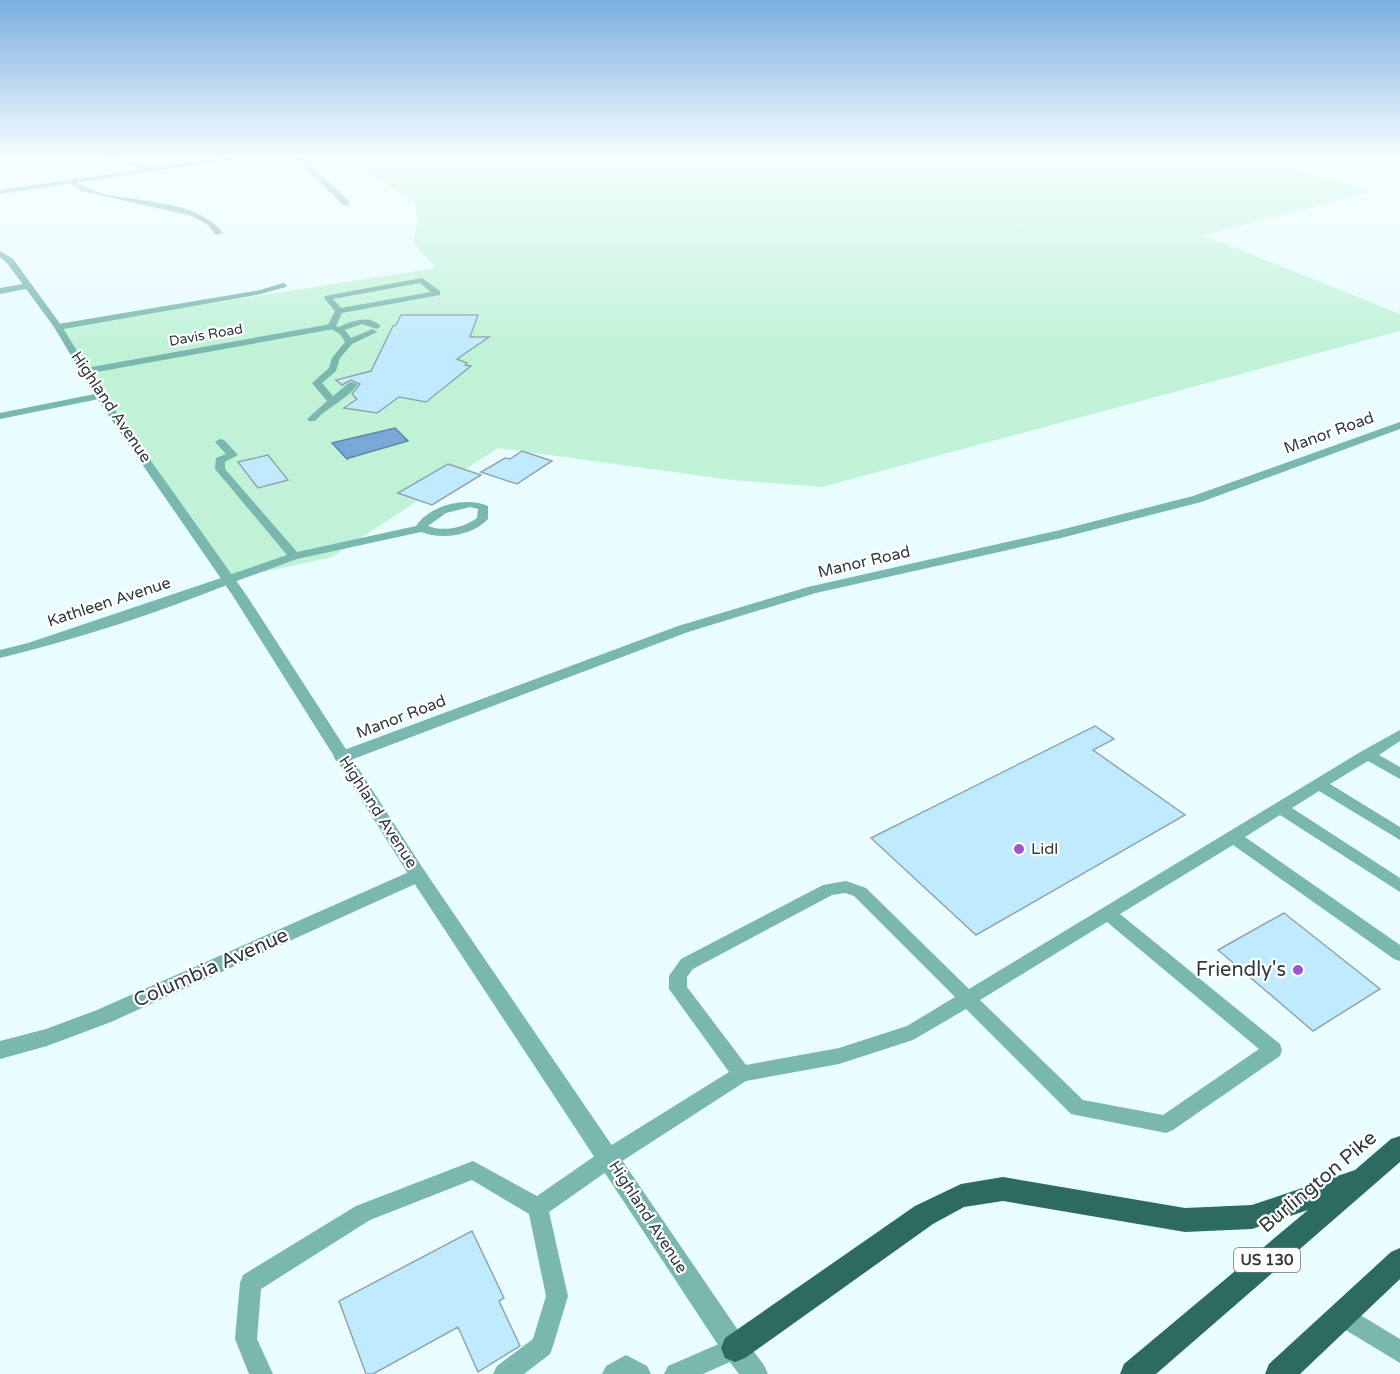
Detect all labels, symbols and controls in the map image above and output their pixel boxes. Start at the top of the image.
street label: Davis Road [168,320,244,350]
street label: Highland Avenue [66,348,156,466]
street label: Manor Road [1281,407,1377,459]
street label: Manor Road [816,542,912,582]
street label: Kathleen Avenue [45,573,173,631]
street label: Manor Road [353,691,449,743]
street label: Highland Avenue [334,752,422,872]
place label: Lidl [1031,839,1058,859]
marker: Lidl [1012,842,1026,856]
street label: Columbia Avenue [130,923,292,1013]
place label: Friendly's [1196,958,1286,982]
marker: Friendly's [1291,963,1305,977]
street label: Burlington Pike [1254,1126,1382,1238]
street label: Highland Avenue [604,1157,692,1277]
road number: US 130 [1234,1248,1300,1272]

